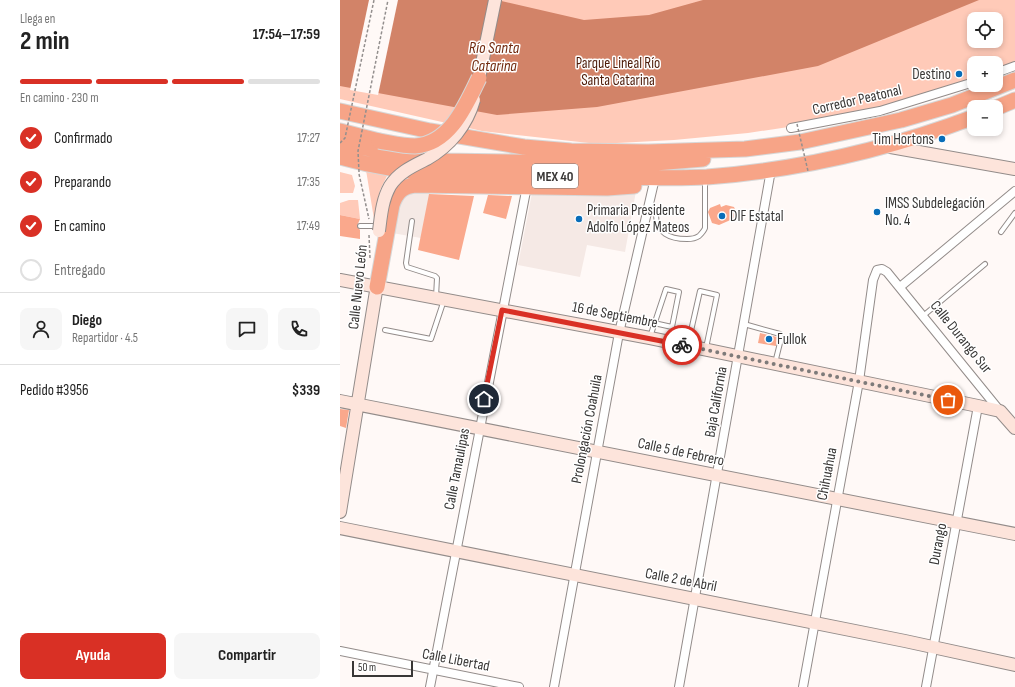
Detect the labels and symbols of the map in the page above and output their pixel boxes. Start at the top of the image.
water label: Río Santa Catarina [469,39,520,76]
park label: Parque Lineal Río Santa Catarina [576,54,660,90]
place label: Destino [912,65,951,84]
marker: Destino [954,69,964,79]
street label: Corredor Peatonal [811,81,903,119]
place label: Tim Hortons [872,130,934,149]
marker: Tim Hortons [937,134,947,144]
road number: MEX 40 [532,164,578,188]
place label: IMSS Subdelegación No. 4 [885,194,985,230]
place label: Primaria Presidente Adolfo López Mateos [586,201,690,237]
place label: DIF Estatal [730,207,784,226]
marker: IMSS Subdelegación No. 4 [872,207,882,217]
marker: DIF Estatal [717,211,727,221]
marker: Primaria Presidente Adolfo López Mateos [574,214,584,224]
street label: Calle Nuevo León [344,244,372,330]
street label: 16 de Septiembre [571,297,659,333]
street label: Calle Durango Sur [926,297,997,378]
courier [662,325,702,365]
place label: Fullok [777,330,807,349]
marker: Fullok [764,334,774,344]
street label: Baja California [700,365,732,439]
street label: Prolongación Coahuila [567,373,607,485]
pin [467,382,501,416]
pin [931,383,965,417]
street label: Calle Tamaulipas [440,427,474,511]
street label: Calle 5 de Febrero [636,434,726,470]
street label: Chihuahua [813,446,841,502]
street label: Durango [925,522,951,566]
street label: Calle 2 de Abril [643,564,719,596]
street label: Calle Libertad [421,644,491,676]
scale bar [352,659,413,678]

